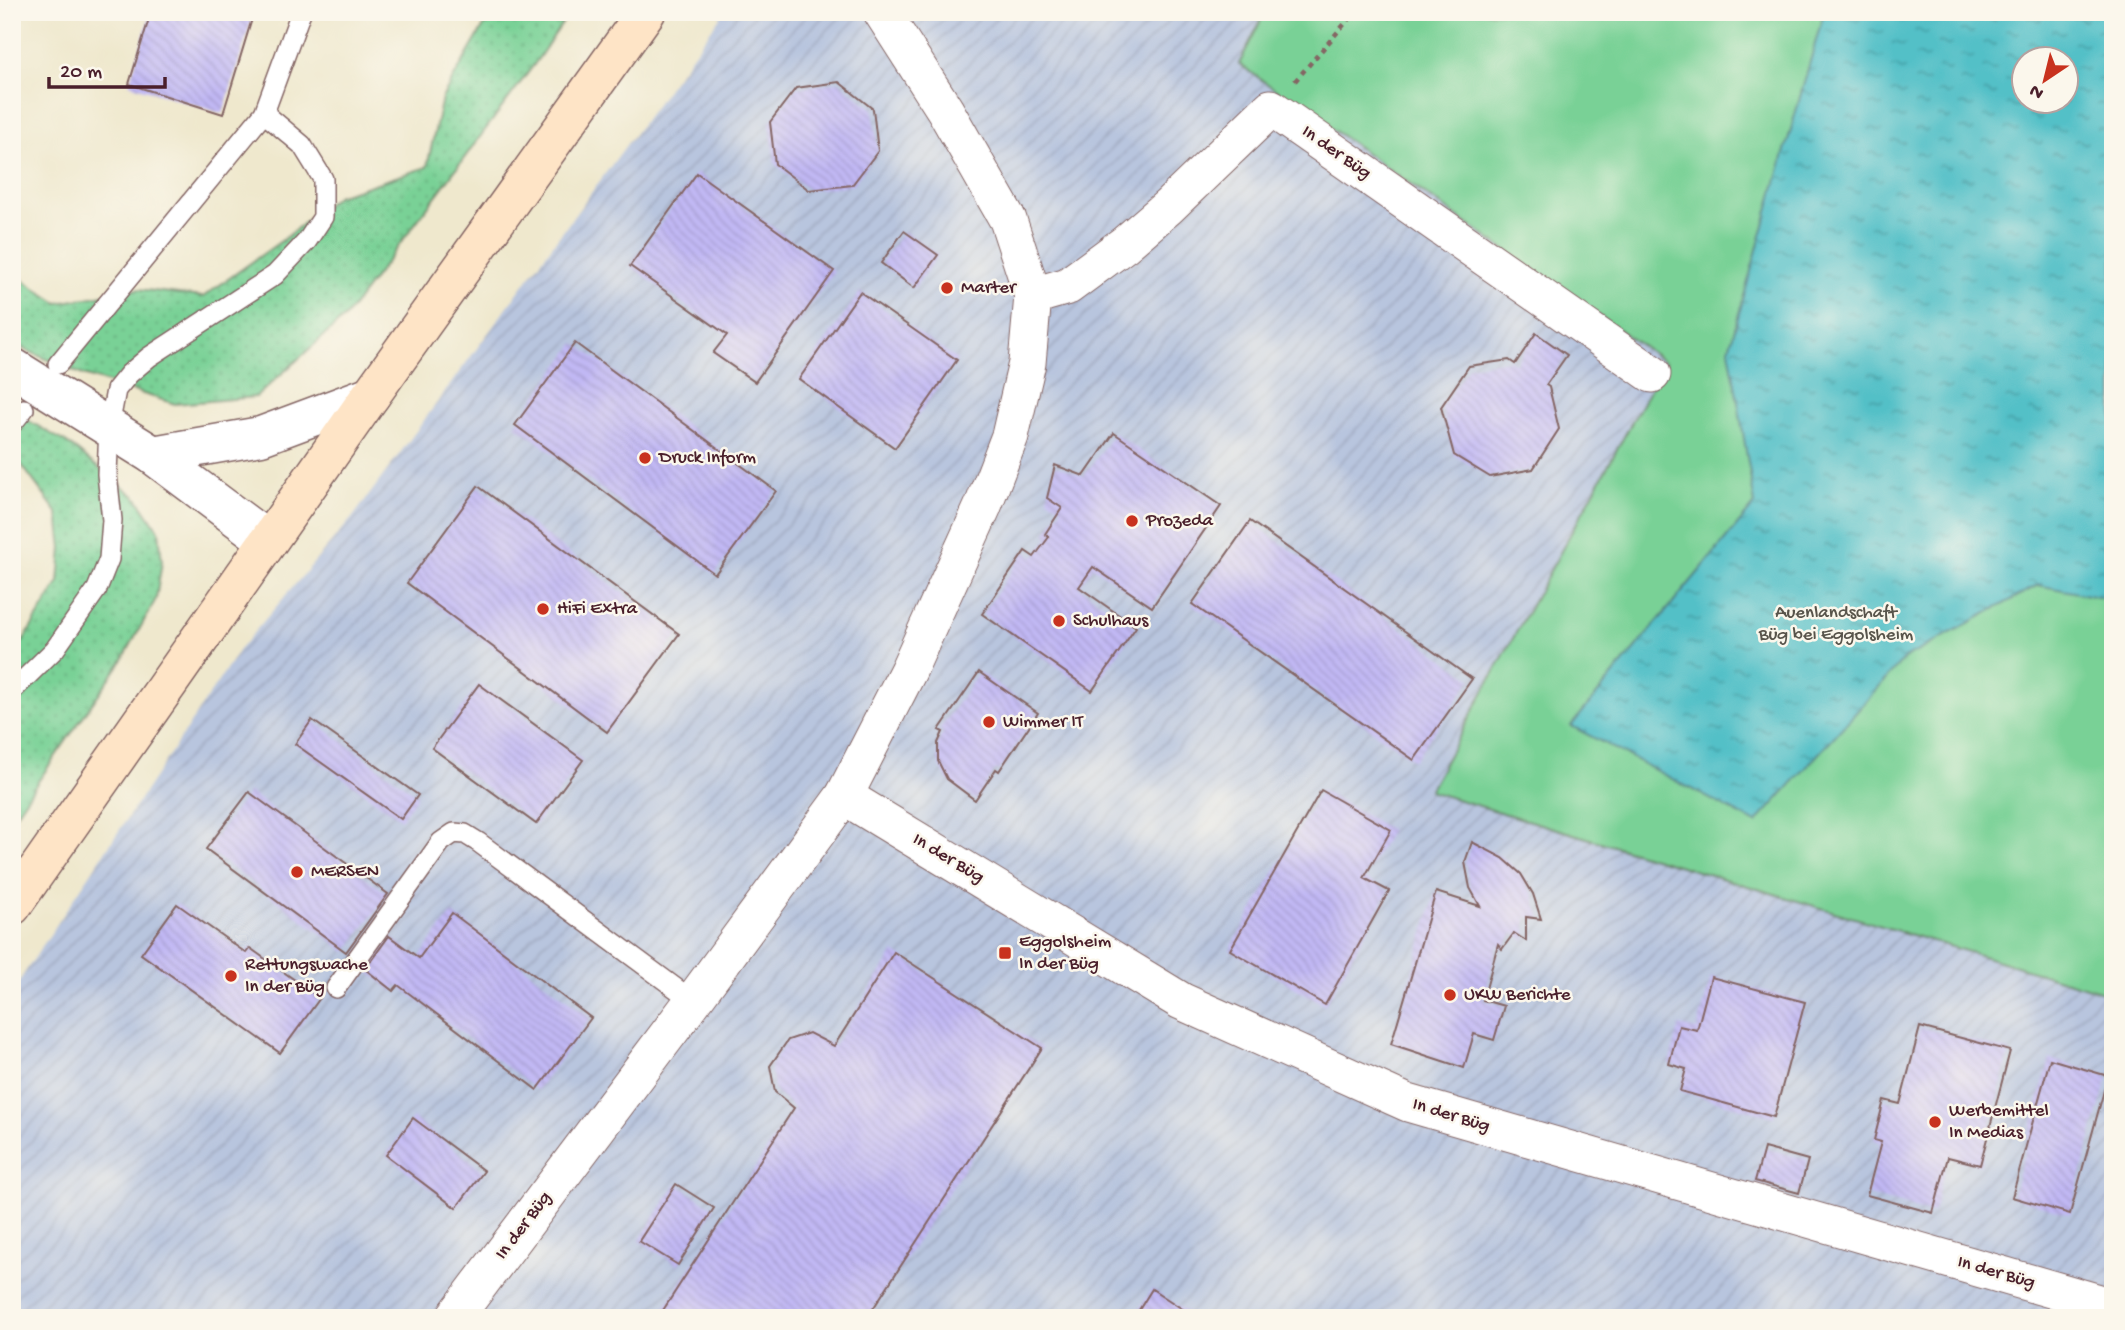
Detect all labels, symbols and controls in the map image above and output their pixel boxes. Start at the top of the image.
scale bar [49,46,164,90]
north arrow [2010,46,2080,116]
text: 20 m [60,61,102,86]
text: N [2026,78,2049,104]
street label: In der Büg [1297,121,1375,185]
place label: Marter [961,277,1018,300]
marker: Marter [939,280,955,296]
place label: Druck Inform [657,447,756,470]
marker: Druck Inform [637,450,653,466]
place label: Prozeda [1145,510,1214,533]
marker: Prozeda [1124,513,1140,529]
place label: HiFi Extra [557,598,639,621]
marker: HiFi Extra [535,601,551,617]
park label: Auenlandschaft Büg bei Eggolsheim [1758,602,1914,647]
place label: Schulhaus [1073,610,1149,633]
marker: Schulhaus [1051,613,1067,629]
place label: Wimmer IT [1003,711,1084,734]
marker: Wimmer IT [981,714,997,730]
street label: In der Büg [908,829,988,889]
place label: MERSEN [311,861,379,884]
marker: MERSEN [289,864,305,880]
place label: Eggolsheim In der Büg [1019,931,1112,976]
marker: Eggolsheim In der Büg [997,945,1013,961]
place label: Rettungswache In der Büg [245,954,368,999]
marker: Rettungswache In der Büg [223,968,239,984]
place label: UKW Berichte [1464,984,1571,1007]
marker: UKW Berichte [1442,987,1458,1003]
street label: In der Büg [1410,1093,1493,1139]
place label: Werbemittel In Medias [1949,1100,2049,1145]
marker: Werbemittel In Medias [1927,1114,1943,1130]
street label: In der Büg [491,1187,557,1265]
street label: In der Büg [1955,1251,2038,1295]

